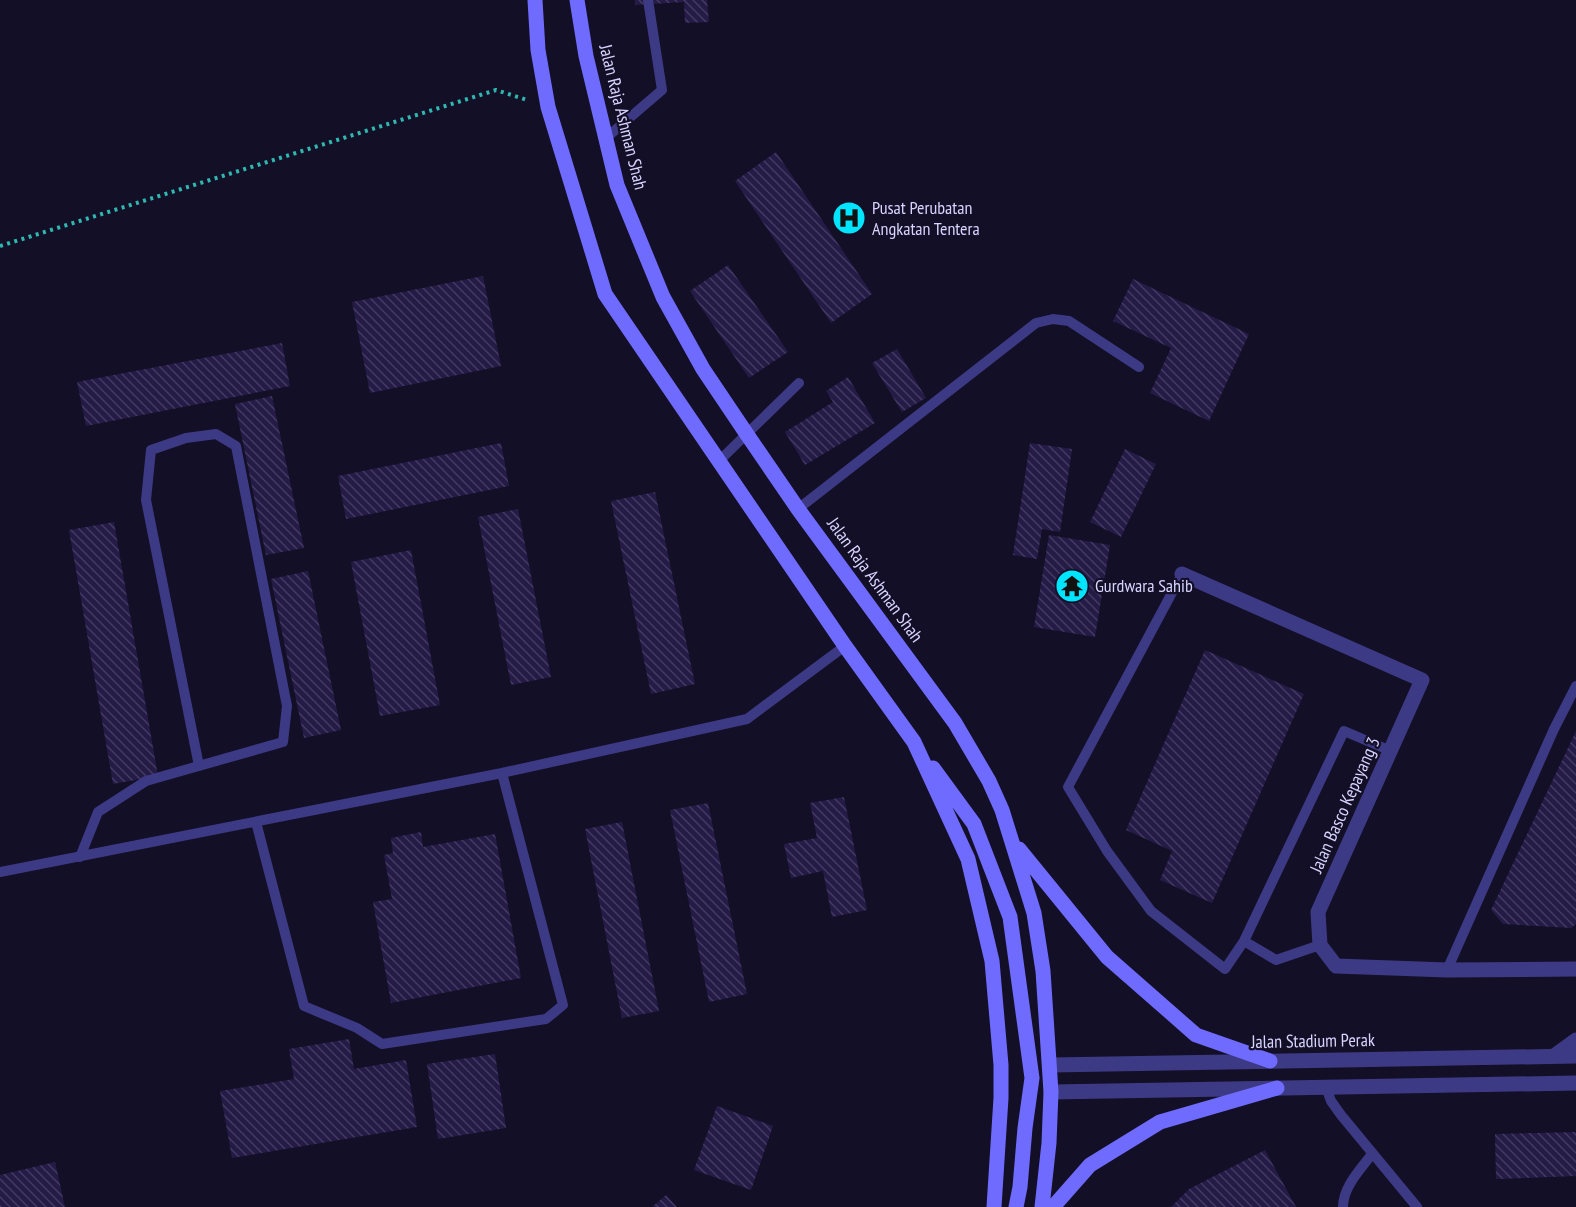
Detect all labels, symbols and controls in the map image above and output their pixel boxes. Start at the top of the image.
street label: Jalan Raja Ashman Shah [594,41,653,192]
place label: Pusat Perubatan Angkatan Tentera [872,196,980,240]
hospital icon: Pusat Perubatan Angkatan Tentera [831,200,867,236]
street label: Jalan Raja Ashman Shah [822,512,928,647]
temple icon: Gurdwara Sahib [1054,568,1090,604]
place label: Gurdwara Sahib [1095,574,1193,597]
street label: Jalan Basco Kepayang 3 [1304,733,1385,877]
street label: Jalan Stadium Perak [1250,1028,1375,1053]

